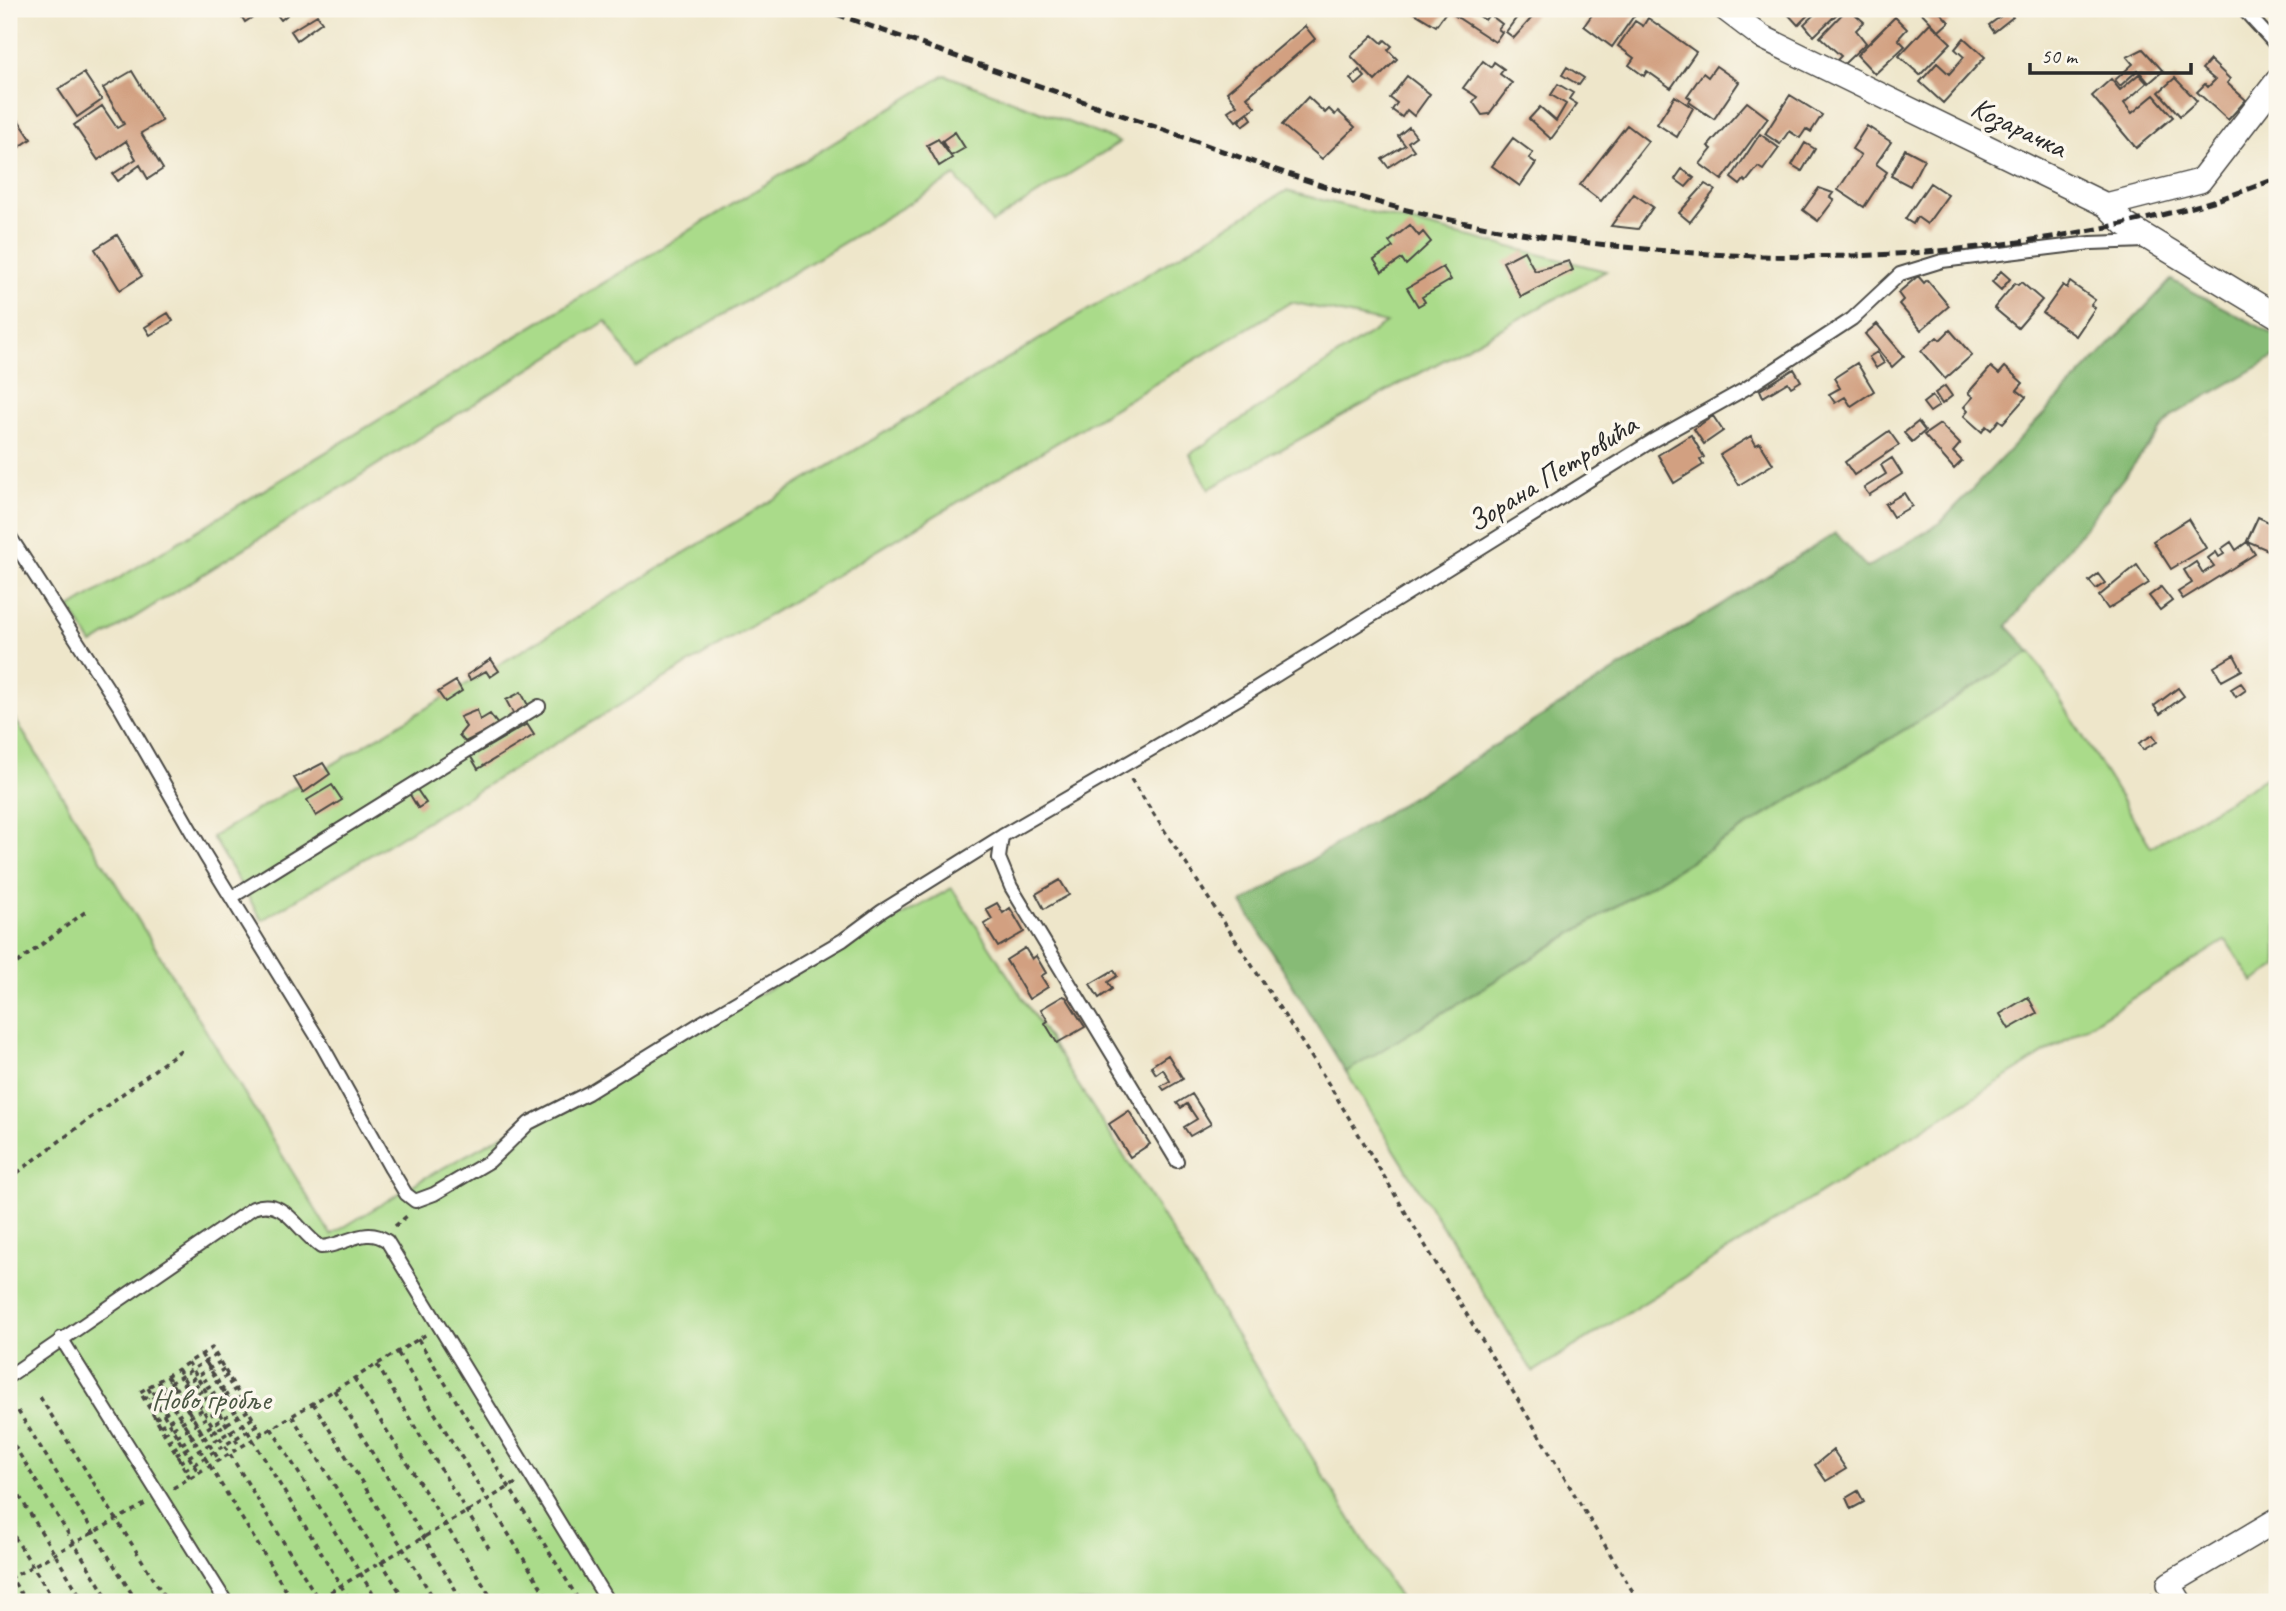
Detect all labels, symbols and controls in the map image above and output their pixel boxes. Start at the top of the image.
scale bar [2030,32,2192,76]
text: 50 m [2041,43,2079,69]
street label: Козарачка [1965,88,2075,167]
street label: Зорана Петровића [1460,405,1646,540]
park label: Ново гробље [152,1380,273,1418]

